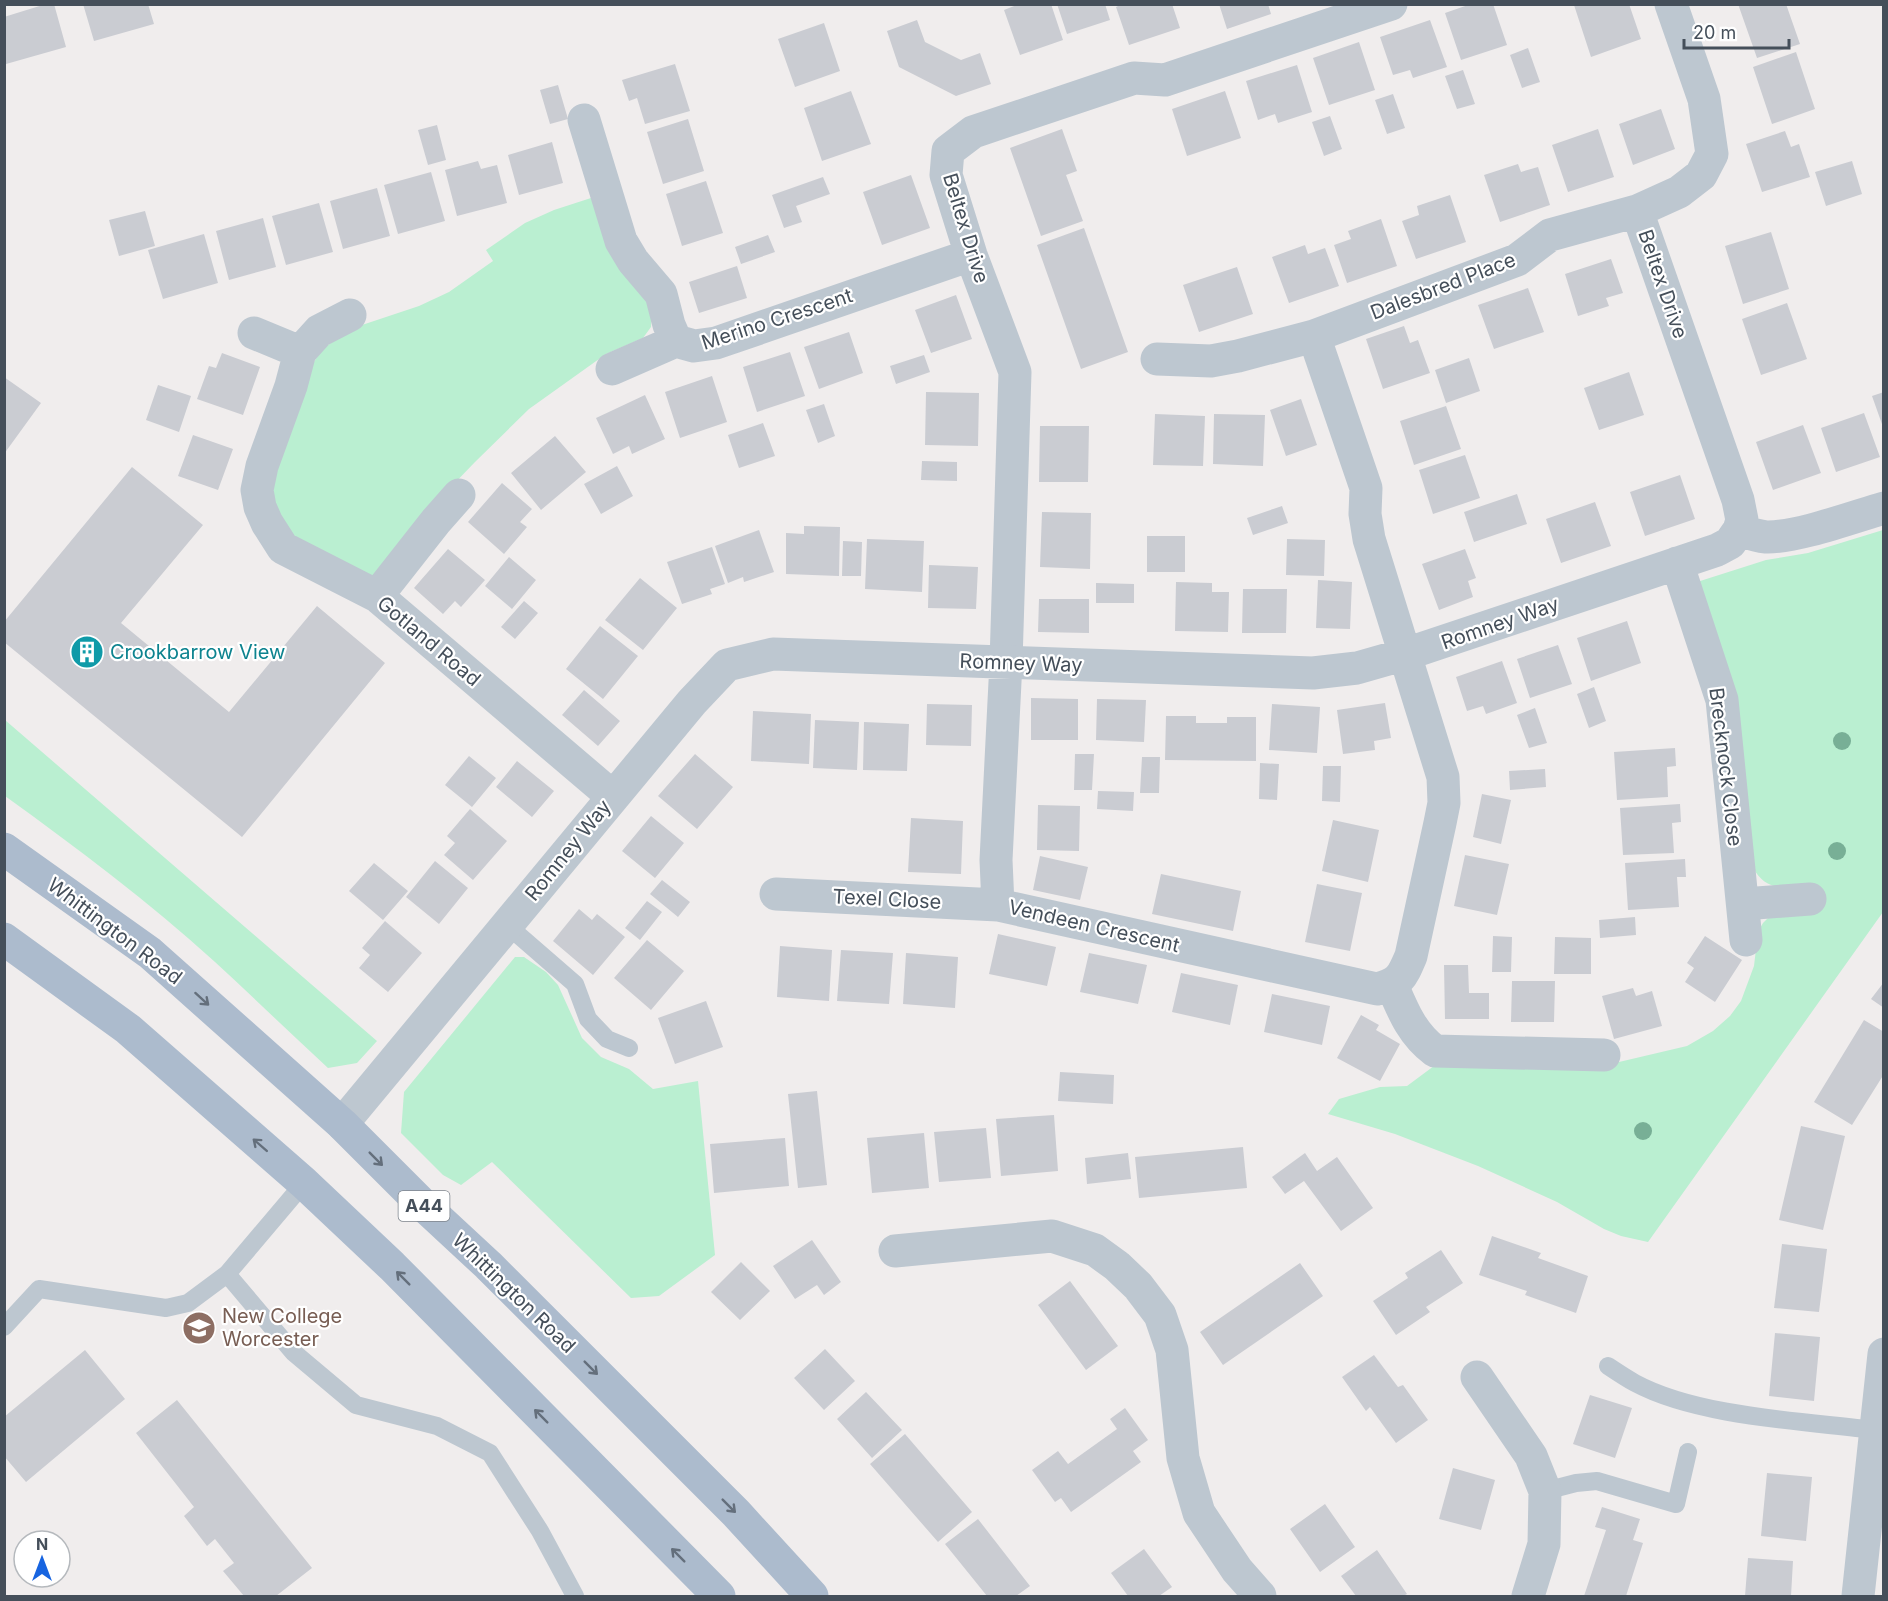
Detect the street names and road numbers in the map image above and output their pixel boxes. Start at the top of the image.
street label: Beltex Drive [938,170,994,286]
street label: Beltex Drive [1633,226,1693,342]
street label: Dalesbred Place [1367,247,1519,325]
street label: Merino Crescent [698,283,856,355]
street label: Gotland Road [372,591,486,691]
street label: Romney Way [1438,592,1562,654]
street label: Romney Way [959,649,1083,677]
street label: Brecknock Close [1704,686,1748,848]
street label: Romney Way [520,795,616,905]
street label: Whittington Road [43,873,187,989]
street label: Texel Close [832,884,942,914]
street label: Vendeen Crescent [1006,895,1182,957]
road number: A44 [398,1191,450,1221]
street label: Whittington Road [447,1228,581,1358]

